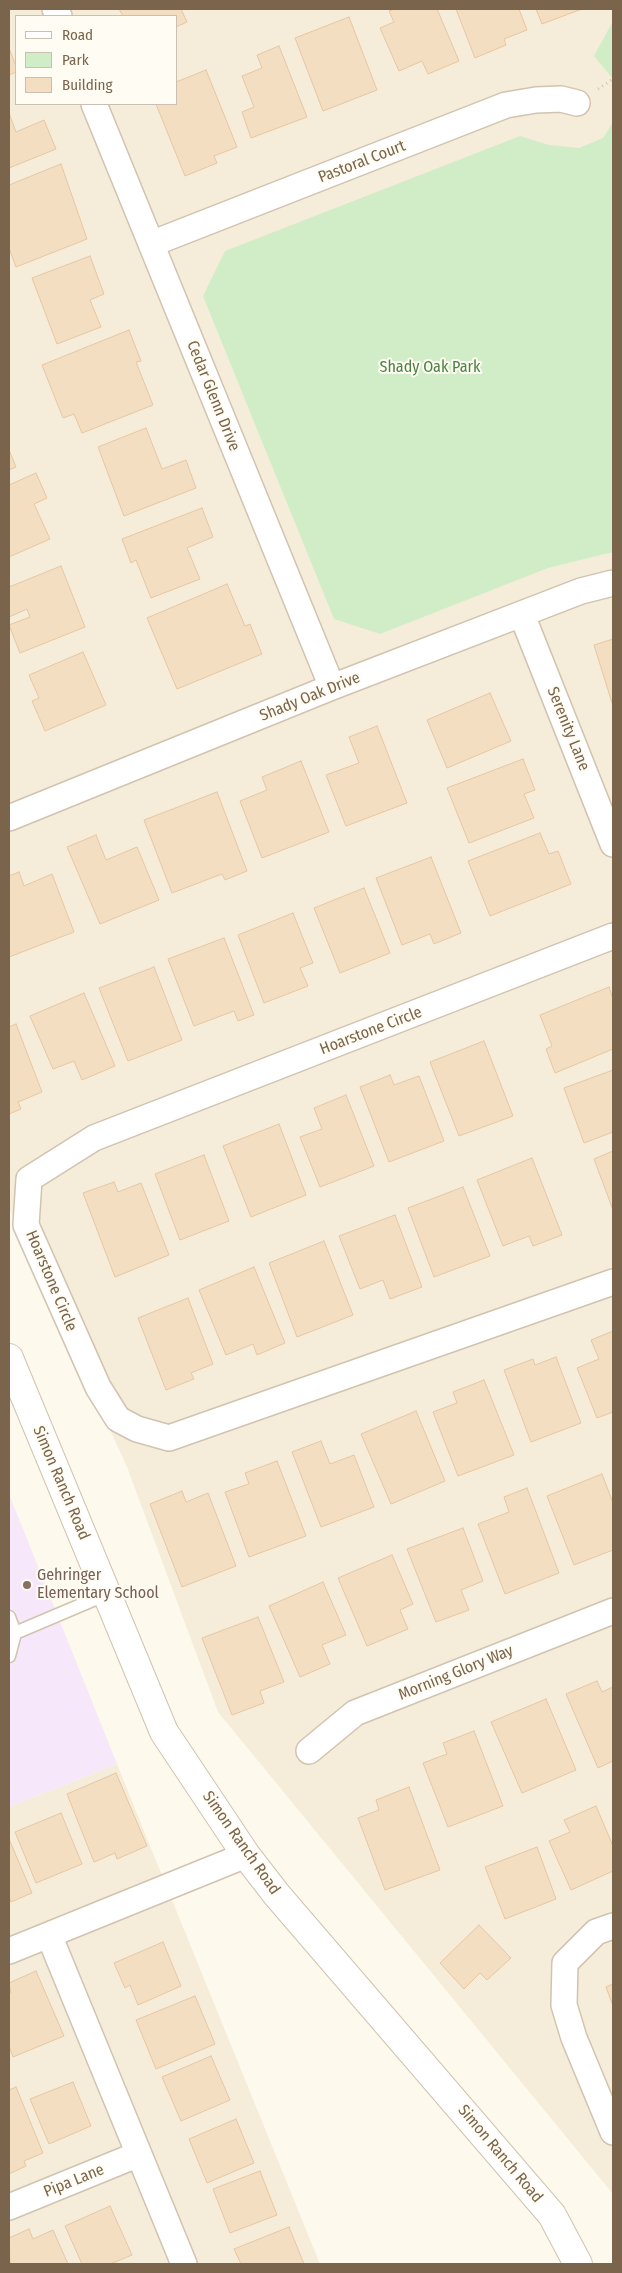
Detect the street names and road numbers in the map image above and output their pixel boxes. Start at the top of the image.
street label: Pastoral Court [316,137,408,187]
street label: Cedar Glenn Drive [182,338,244,454]
street label: Shady Oak Drive [257,668,363,726]
street label: Serenity Lane [543,684,593,774]
street label: Hoarstone Circle [317,1003,425,1059]
street label: Hoarstone Circle [21,1228,81,1334]
street label: Simon Ranch Road [28,1423,94,1543]
street label: Morning Glory Way [396,1641,516,1705]
street label: Simon Ranch Road [198,1788,284,1898]
street label: Simon Ranch Road [453,2101,547,2207]
street label: Pipa Lane [41,2160,107,2202]

